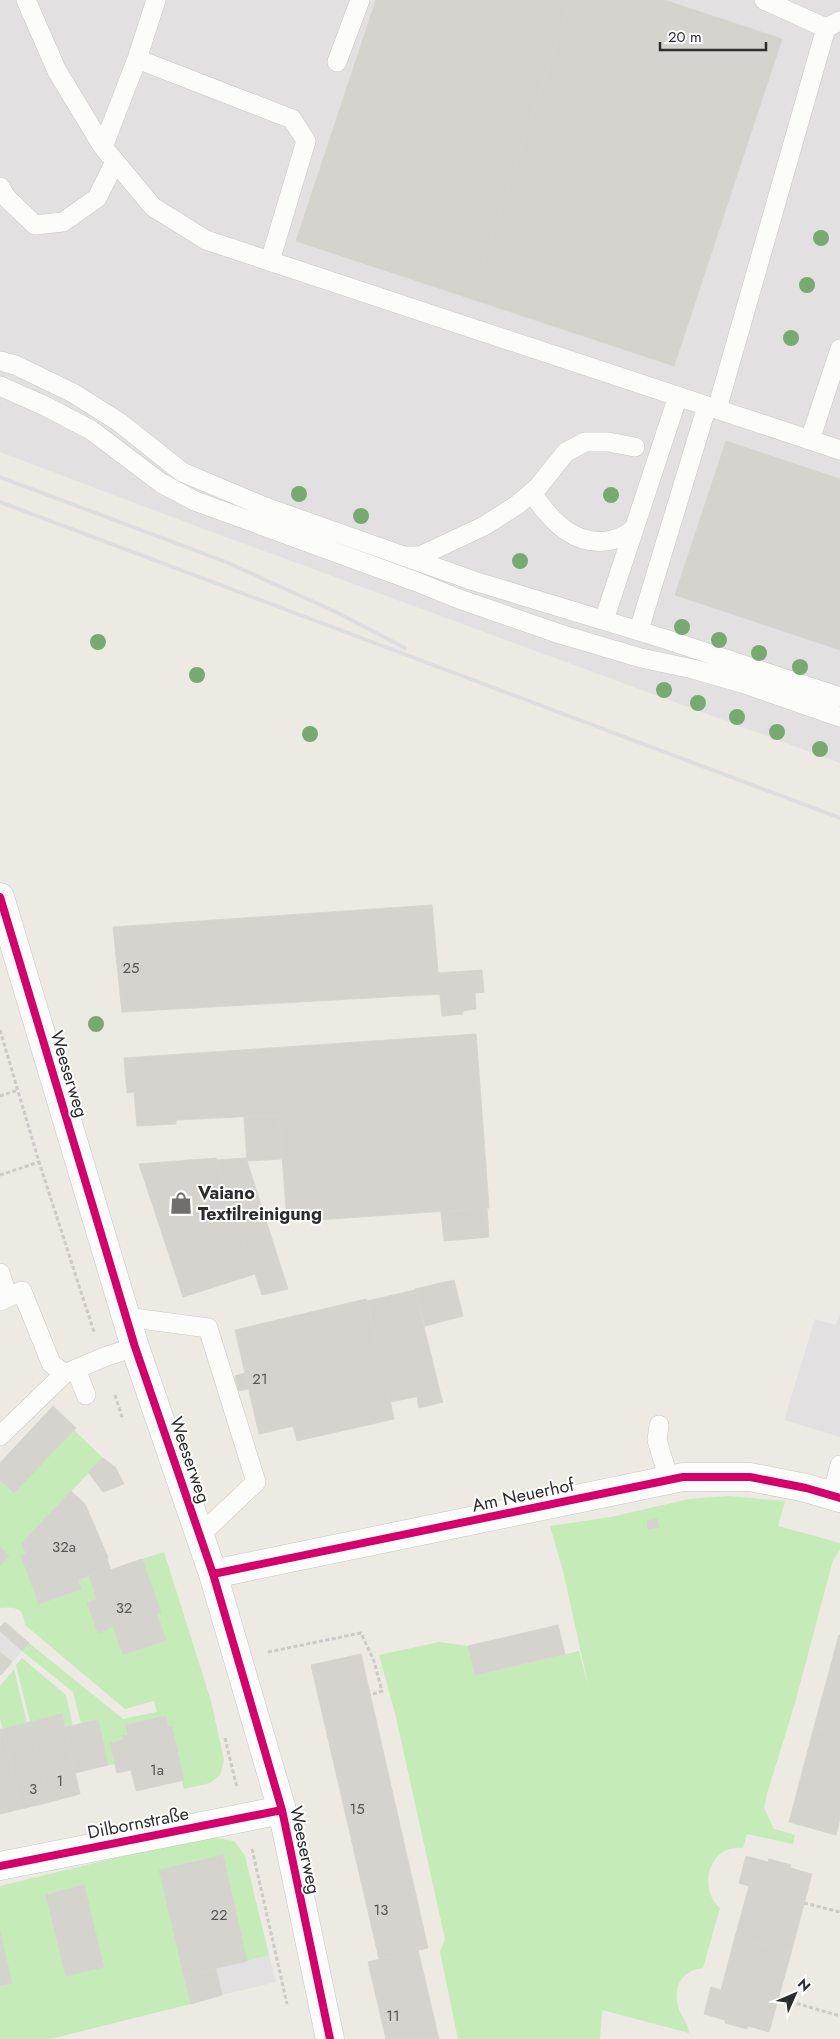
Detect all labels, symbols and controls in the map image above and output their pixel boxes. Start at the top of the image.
scale bar [660,20,766,52]
text: 20 m [668,26,702,48]
house number: 25 [123,957,140,979]
street label: Weeserweg [43,1027,95,1121]
place label: Vaiano Textilreinigung [197,1180,322,1227]
shop icon: Vaiano Textilreinigung [168,1190,194,1216]
house number: 21 [252,1368,268,1390]
street label: Weeserweg [163,1413,217,1507]
street label: Am Neuerhof [470,1471,577,1519]
house number: 32a [52,1536,76,1558]
house number: 32 [116,1597,132,1619]
house number: 1a [150,1759,164,1781]
house number: 1 [57,1770,63,1792]
house number: 3 [29,1778,37,1800]
house number: 15 [349,1798,365,1820]
street label: Dilbornstraße [85,1800,191,1846]
street label: Weeserweg [283,1803,327,1897]
house number: 13 [374,1899,388,1921]
house number: 22 [210,1904,228,1926]
north arrow [770,1969,820,2019]
text: N [793,1974,815,1996]
house number: 11 [386,2005,400,2027]

